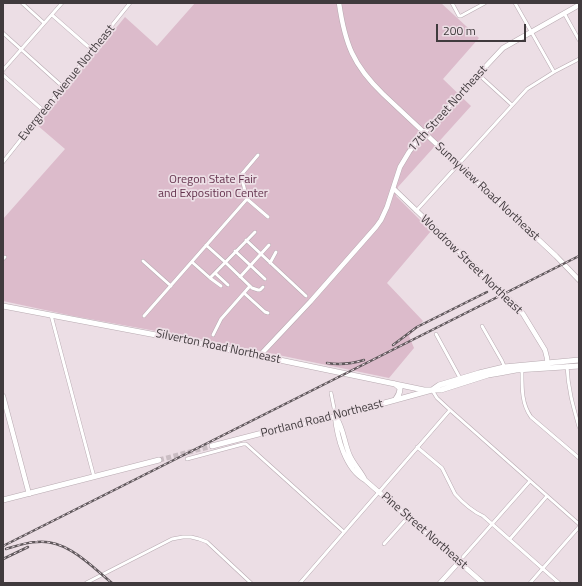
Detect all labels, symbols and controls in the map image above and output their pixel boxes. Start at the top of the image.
scale bar [438,16,528,42]
text: 200 m [443,21,476,40]
street label: Evergreen Avenue Northeast [16,22,118,144]
street label: 17th Street Northeast [405,63,491,155]
street label: Sunnyview Road Northeast [432,140,542,244]
park label: Oregon State Fair and Exposition Center [158,173,268,201]
street label: Woodrow Street Northeast [417,213,525,317]
street label: Silverton Road Northeast [154,327,282,367]
street label: Portland Road Northeast [259,397,385,441]
street label: Pine Street Northeast [378,490,470,572]

